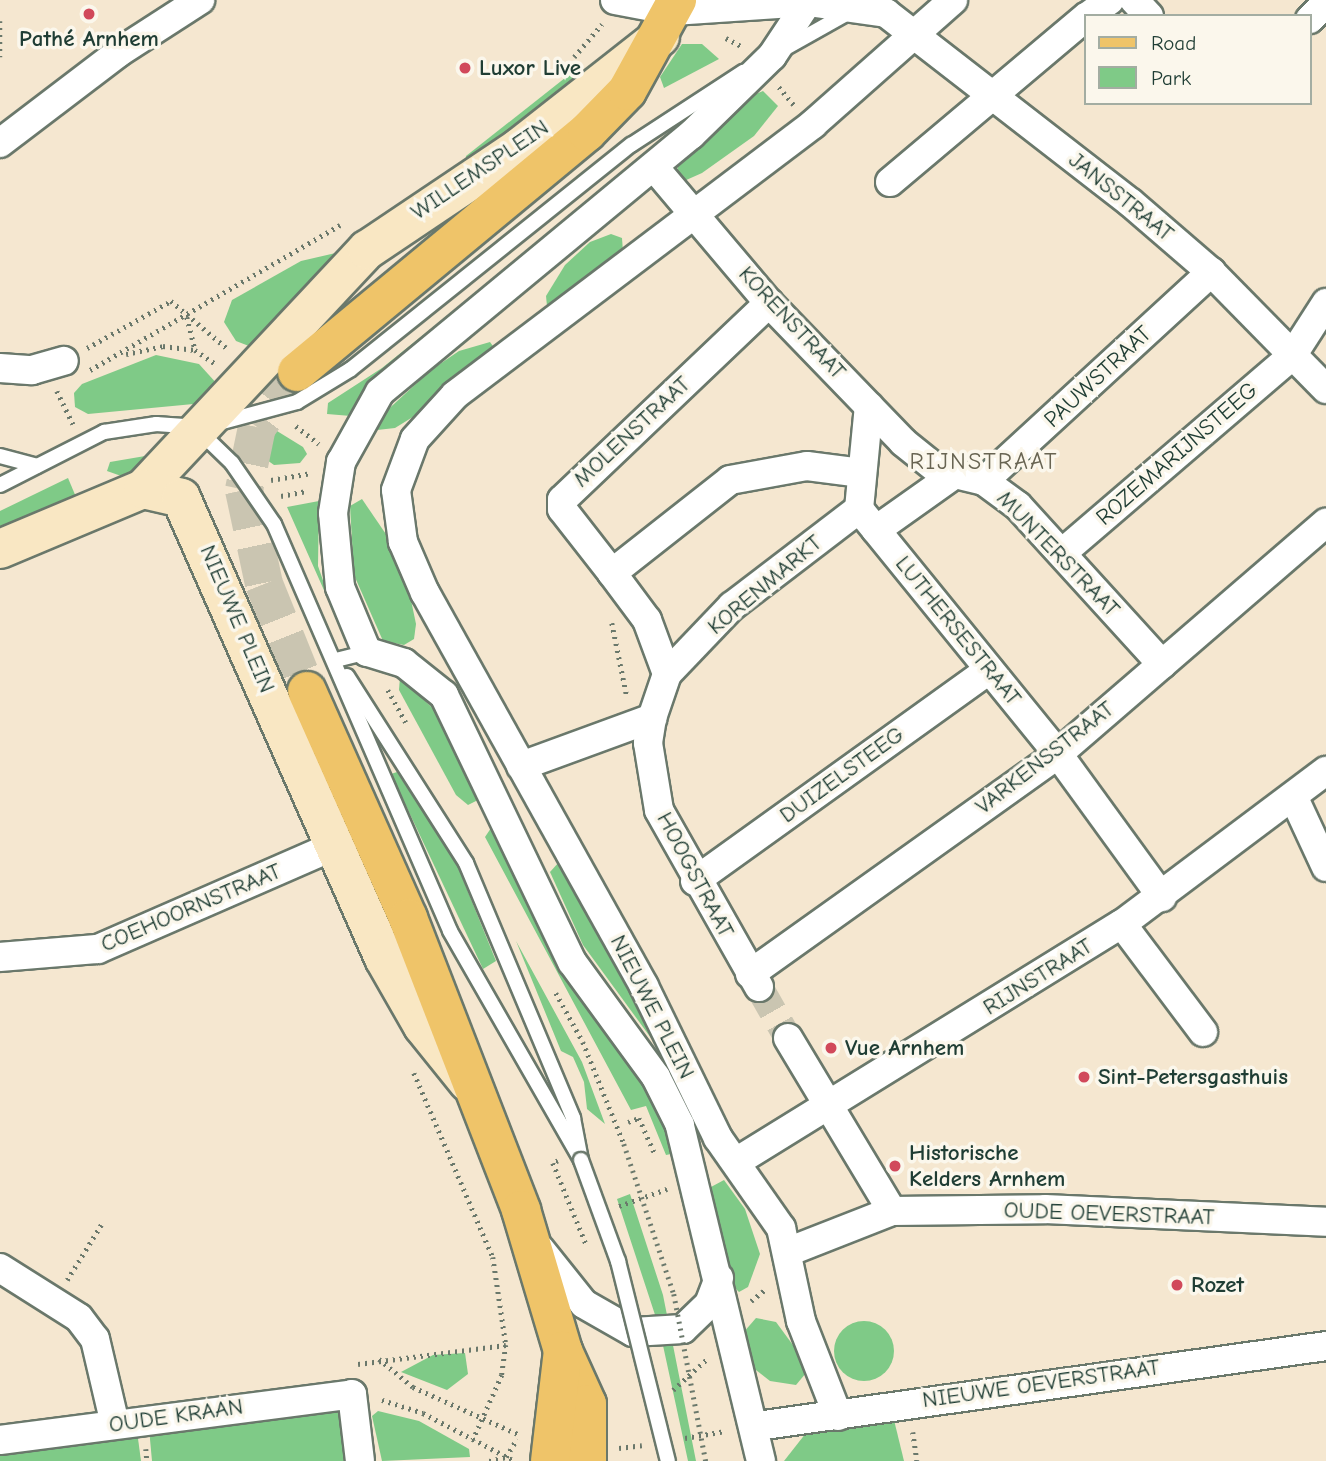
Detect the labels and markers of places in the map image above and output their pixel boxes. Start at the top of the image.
marker: Pathé Arnhem [81,6,97,22]
place label: Pathé Arnhem [19,25,159,53]
place label: Luxor Live [479,54,581,82]
marker: Luxor Live [457,60,473,76]
place label: Vue Arnhem [845,1034,964,1062]
marker: Vue Arnhem [823,1040,839,1056]
place label: Sint-Petersgasthuis [1098,1063,1288,1091]
marker: Sint-Petersgasthuis [1076,1069,1092,1085]
place label: Historische Kelders Arnhem [909,1139,1065,1193]
marker: Historische Kelders Arnhem [887,1158,903,1174]
place label: Rozet [1191,1271,1244,1299]
marker: Rozet [1169,1277,1185,1293]

